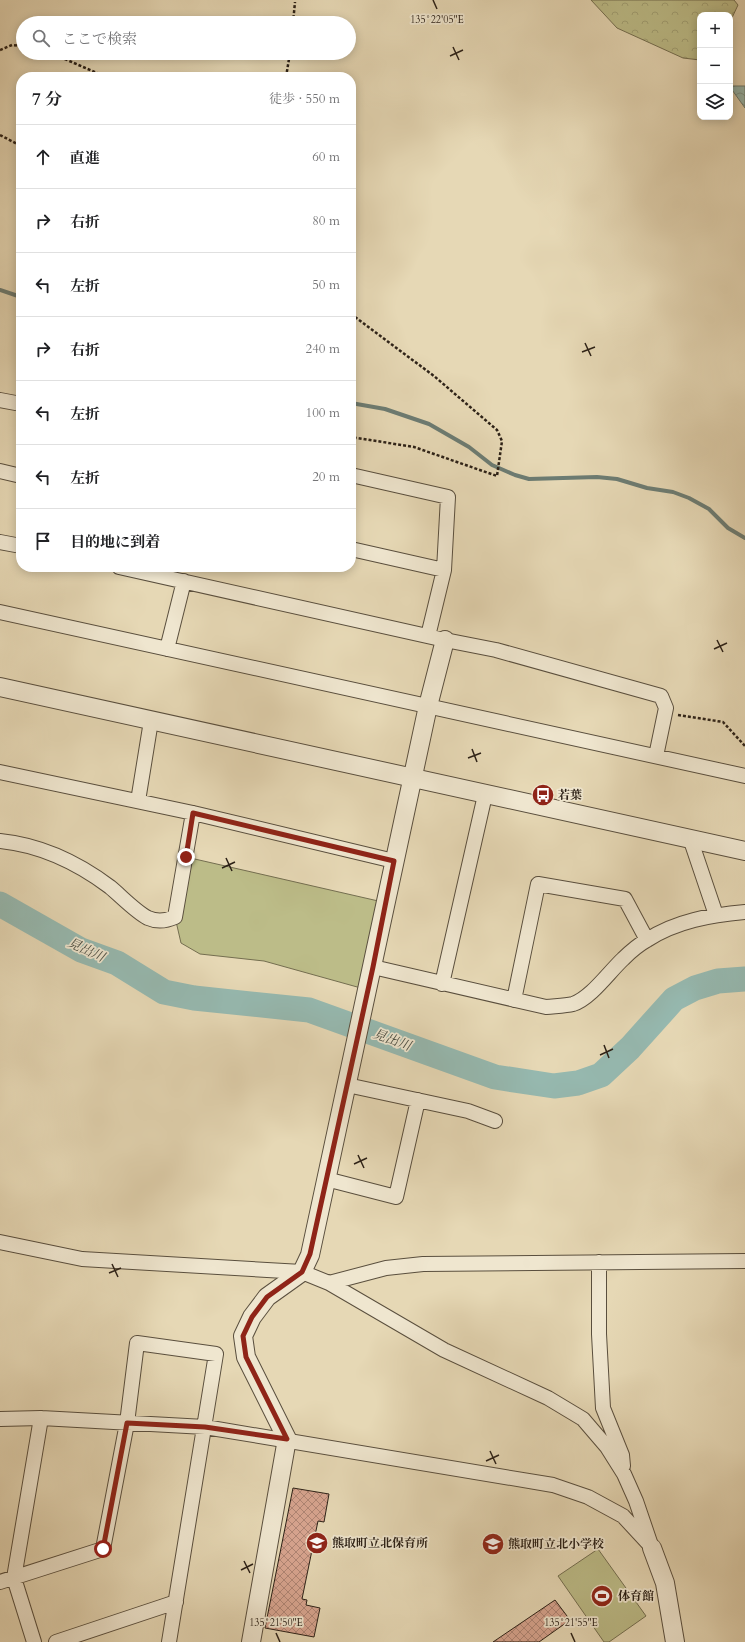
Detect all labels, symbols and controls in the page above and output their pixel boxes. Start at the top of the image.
map controls [697,12,733,120]
button: + [697,12,733,48]
text: 135°22'05"E [410,13,464,27]
search box [16,16,356,60]
icon: search [30,27,52,49]
text: ここで検索 [62,29,137,49]
button: − [697,48,733,84]
button: layers [697,84,733,120]
text: 7 分 [32,88,62,111]
text: 徒歩 · 550 m [269,90,340,108]
icon: ahead [32,146,54,168]
text: 直進 [70,148,100,168]
text: 60 m [312,148,340,166]
icon: right [32,210,54,232]
text: 右折 [70,212,100,232]
text: 80 m [312,212,340,230]
icon: left [32,274,54,296]
text: 左折 [70,276,100,296]
text: 50 m [312,276,340,294]
icon: right [32,338,54,360]
text: 右折 [70,340,100,360]
text: 240 m [306,340,340,358]
icon: left [32,402,54,424]
text: 左折 [70,404,100,424]
text: 100 m [306,404,340,422]
icon: left [32,466,54,488]
text: 左折 [70,468,100,488]
text: 20 m [312,468,340,486]
icon: arrive [32,530,54,552]
text: 目的地に到着 [70,532,160,552]
bus stop icon: 若葉 [530,782,556,808]
place label: 若葉 [558,787,582,803]
route end [177,848,195,866]
water label: 見出川 [65,934,109,967]
water label: 見出川 [371,1025,415,1056]
school or university icon: 熊取町立北保育所 [304,1530,330,1556]
school or university icon: 熊取町立北小学校 [480,1531,506,1557]
place label: 熊取町立北保育所 [332,1535,428,1551]
place label: 熊取町立北小学校 [508,1536,604,1552]
route start [94,1540,112,1558]
sports icon: 体育館 [589,1583,615,1609]
place label: 体育館 [618,1588,654,1604]
text: 135°21'50"E [249,1616,303,1630]
text: 135°21'55"E [544,1616,598,1630]

